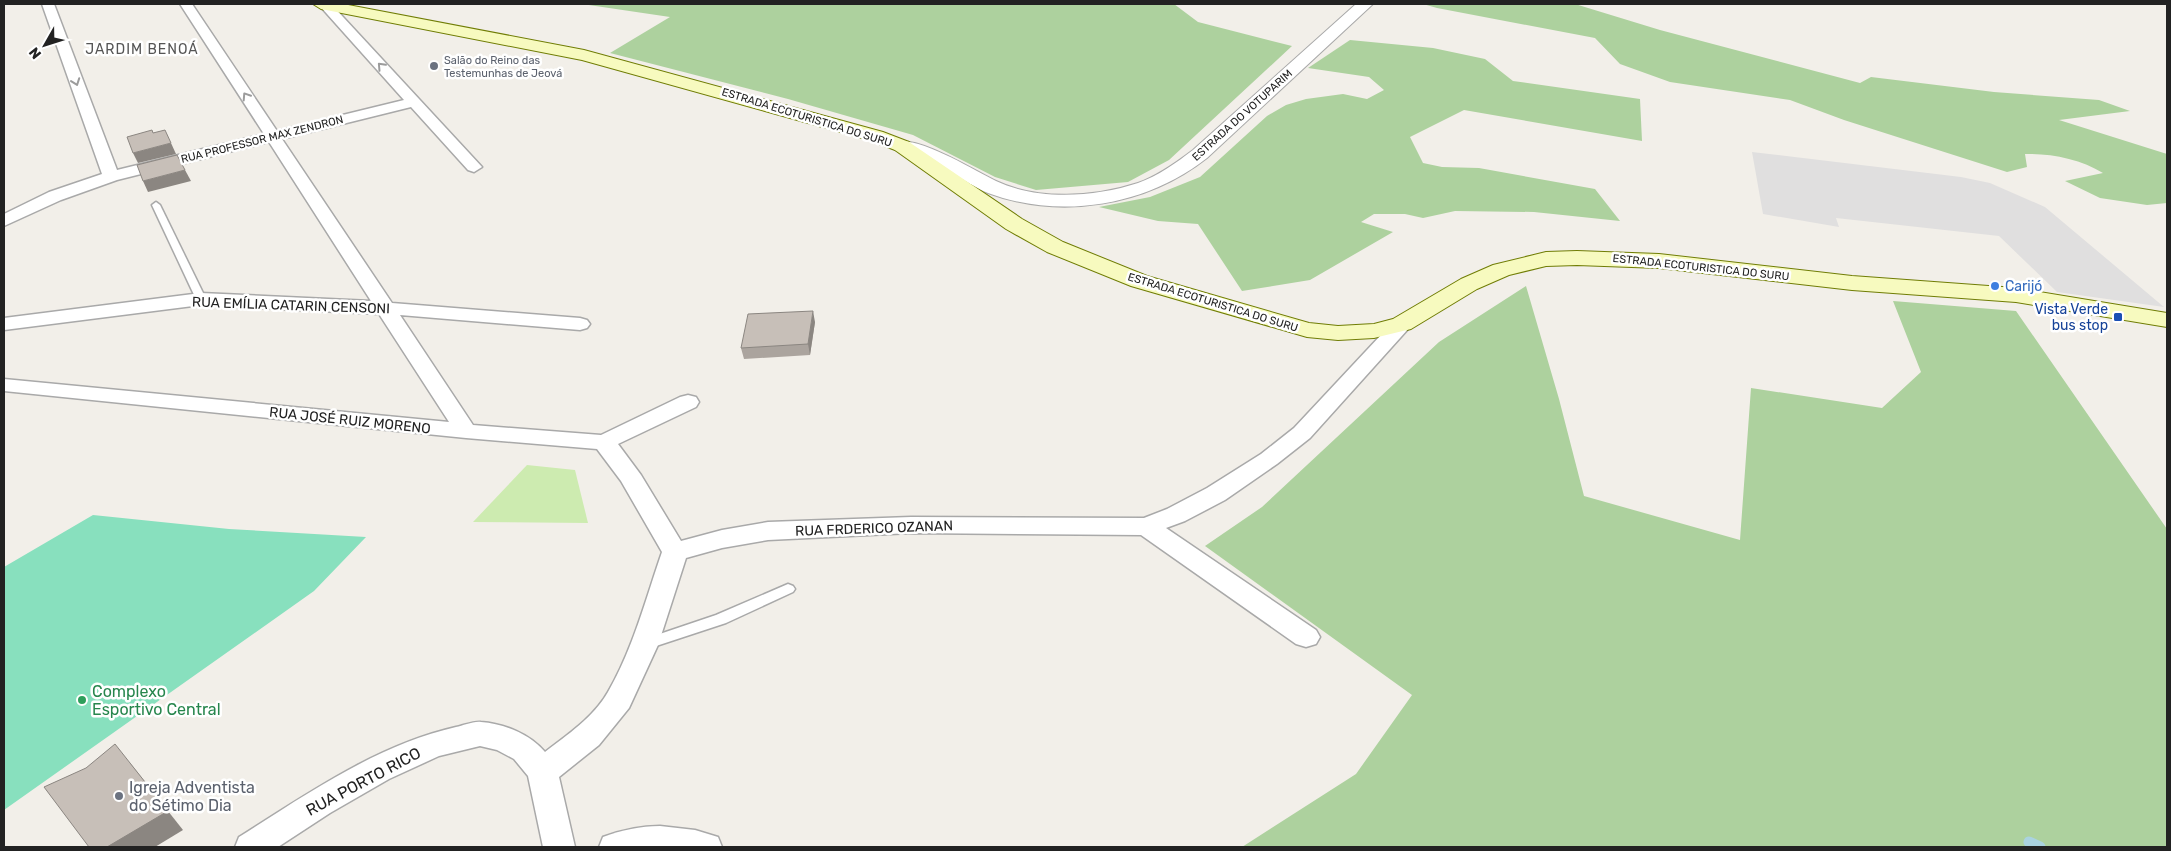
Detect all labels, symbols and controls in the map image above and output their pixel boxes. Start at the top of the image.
north arrow [20,20,70,70]
district label: JARDIM BENOÁ [85,40,199,58]
text: N [26,44,45,62]
place label: Salão do Reino das Testemunhas de Jeová [444,54,562,80]
marker: Salão do Reino das Testemunhas de Jeová [428,60,440,72]
one-way arrow [378,63,387,72]
street label: ESTRADA DO VOTUPARIM [1190,67,1295,164]
one-way arrow [70,78,80,86]
street label: ESTRADA ECOTURISTICA DO SURU [720,85,894,150]
one-way arrow [243,92,253,101]
street label: RUA PROFESSOR MAX ZENDRON [180,113,345,166]
street label: ESTRADA ECOTURISTICA DO SURU [1612,252,1790,283]
street label: ESTRADA ECOTURISTICA DO SURU [1126,270,1300,335]
place label: Carijó [2005,278,2042,295]
marker: Carijó [1989,280,2001,292]
street label: RUA EMÍLIA CATARIN CENSONI [192,293,390,317]
place label: Vista Verde bus stop [2034,301,2108,334]
marker: Vista Verde bus stop [2112,311,2124,323]
street label: RUA JOSÉ RUIZ MORENO [268,403,432,437]
street label: RUA FRDERICO OZANAN [795,517,953,540]
place label: Complexo Esportivo Central [92,682,221,719]
marker: Complexo Esportivo Central [76,694,88,706]
street label: RUA PORTO RICO [303,743,424,820]
place label: Igreja Adventista do Sétimo Dia [129,778,255,815]
marker: Igreja Adventista do Sétimo Dia [113,790,125,802]

